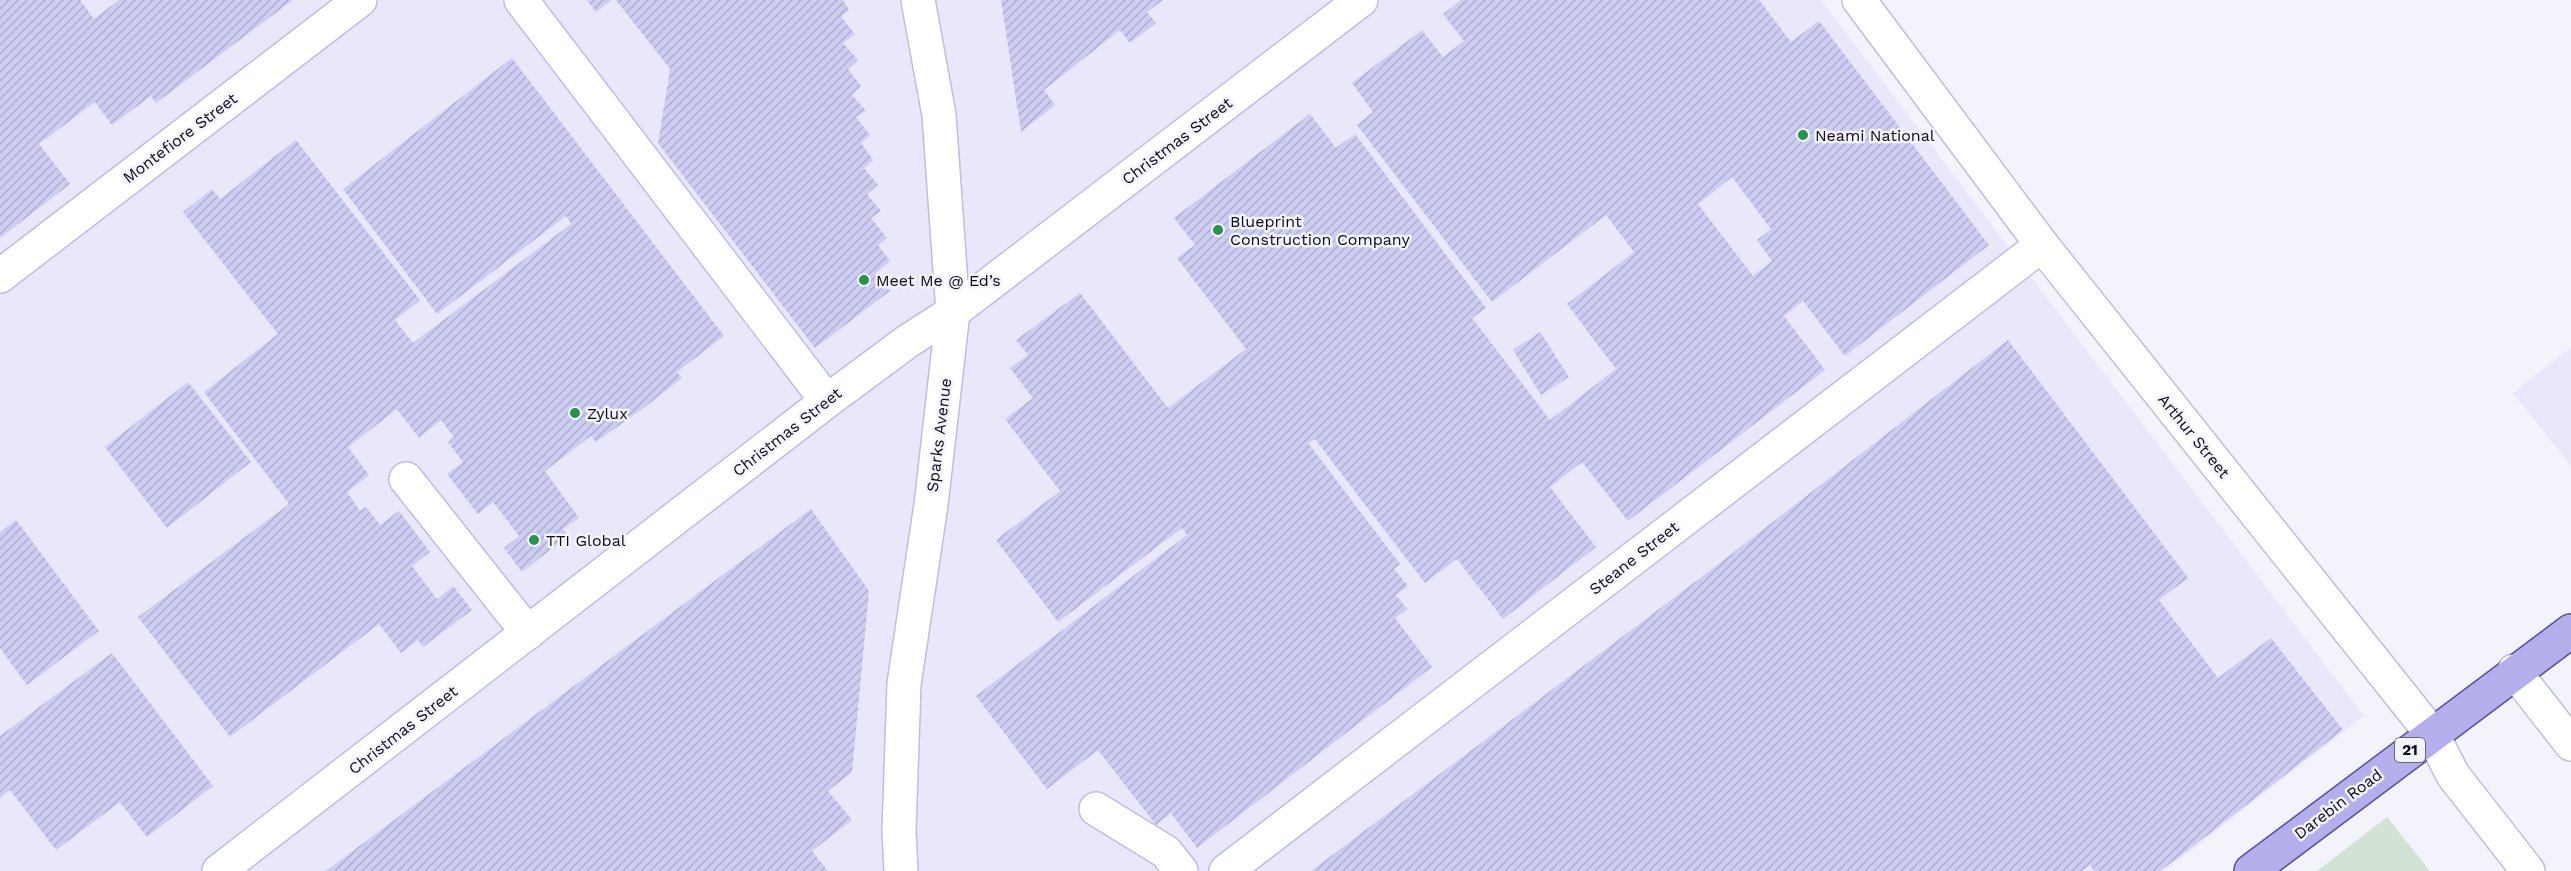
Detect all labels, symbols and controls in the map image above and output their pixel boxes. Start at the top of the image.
street label: Montefiore Street [119,89,241,187]
street label: Christmas Street [1118,93,1236,189]
place label: Neami National [1815,126,1935,145]
marker: Neami National [1796,128,1810,142]
place label: Blueprint Construction Company [1230,212,1410,249]
marker: Blueprint Construction Company [1211,223,1225,237]
place label: Meet Me @ Ed’s [876,271,1001,290]
marker: Meet Me @ Ed’s [857,273,871,287]
street label: Sparks Avenue [923,377,955,493]
street label: Christmas Street [729,383,846,480]
street label: Arthur Street [2154,390,2234,482]
place label: Zylux [587,404,628,423]
marker: Zylux [568,406,582,420]
street label: Steane Street [1586,517,1683,599]
place label: TTI Global [546,531,626,550]
marker: TTI Global [527,533,541,547]
street label: Christmas Street [345,681,462,778]
road number: 21 [2395,738,2425,762]
street label: Darebin Road [2290,765,2386,843]

